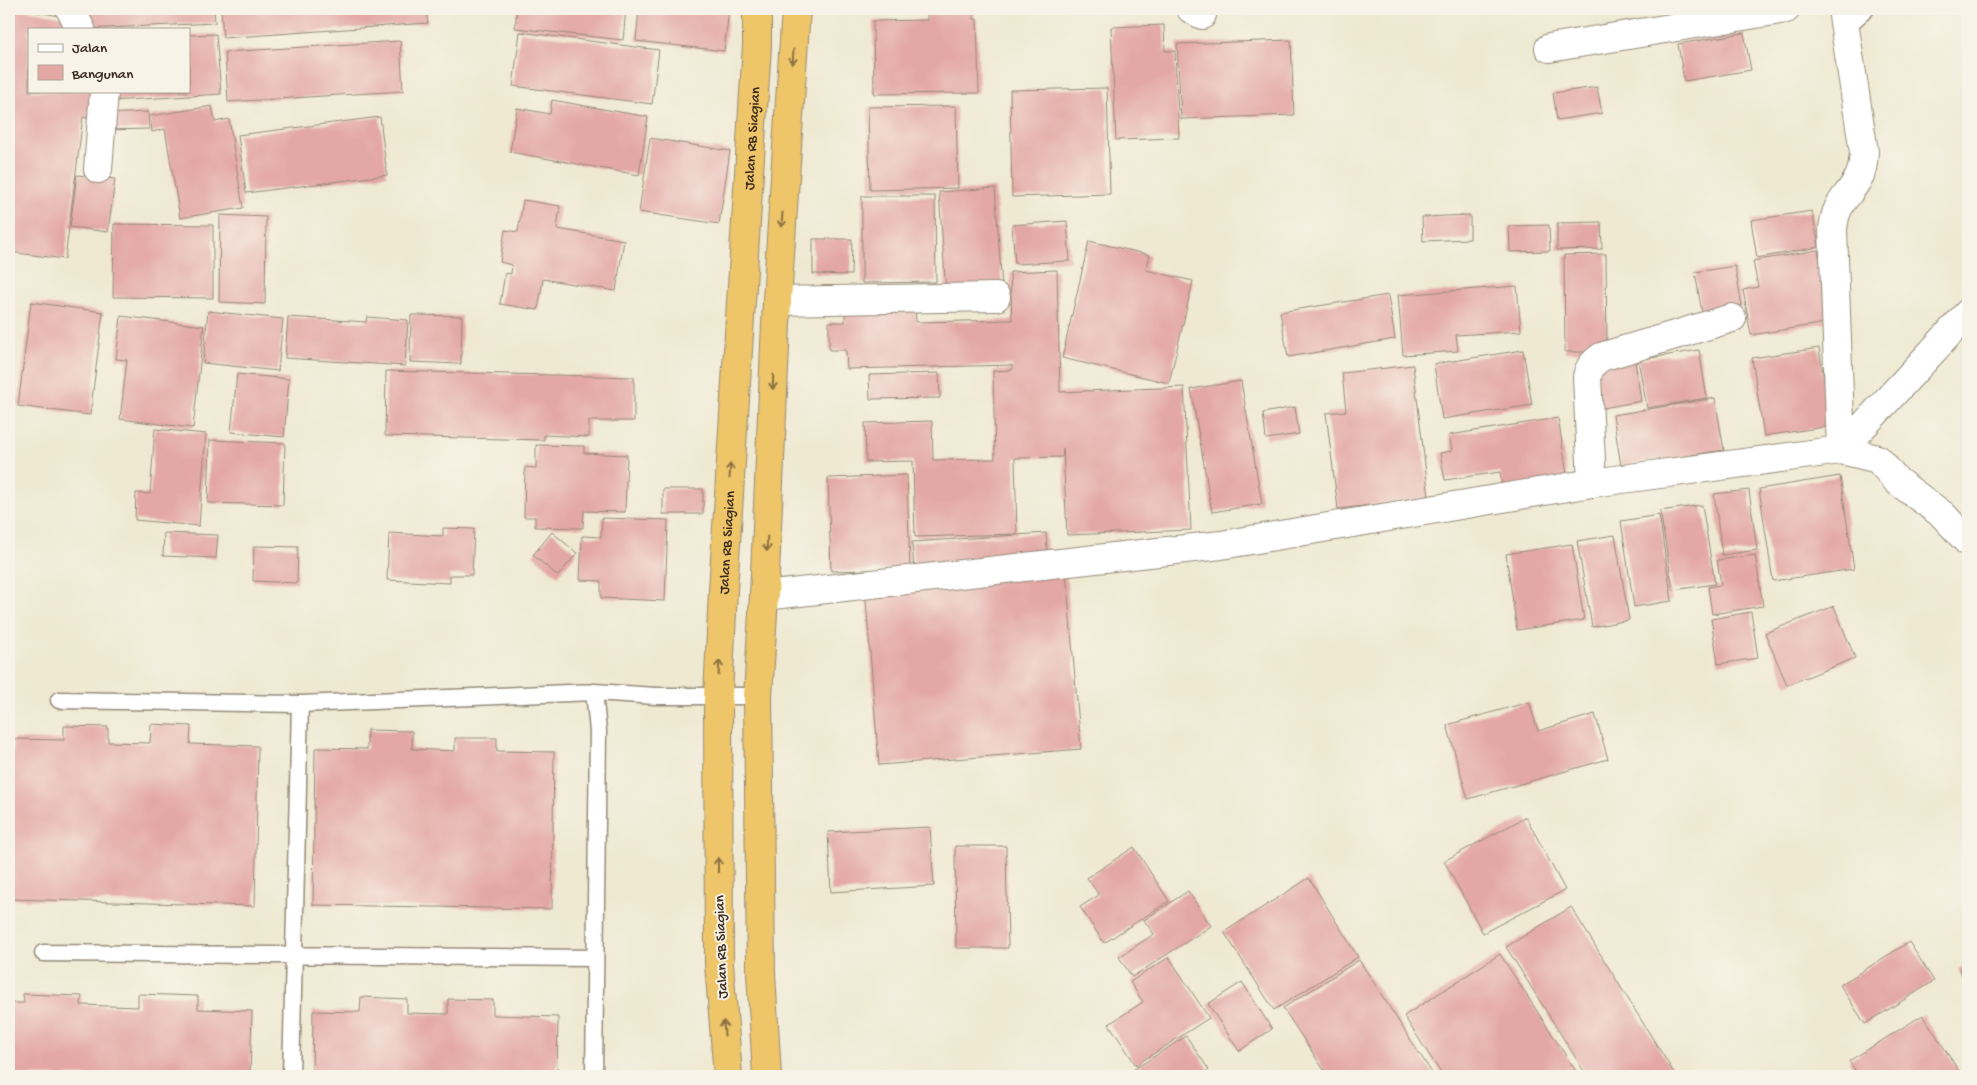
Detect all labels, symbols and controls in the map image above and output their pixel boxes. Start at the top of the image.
legend [28,28,190,92]
text: Jalan [72,40,107,58]
one-way arrow [789,49,798,65]
text: Bangunan [71,66,133,84]
street label: Jalan RB Siagian [741,86,765,191]
one-way arrow [778,211,787,227]
one-way arrow [769,374,778,390]
one-way arrow [726,463,735,479]
street label: Jalan RB Siagian [716,490,740,595]
one-way arrow [762,536,771,552]
one-way arrow [714,660,724,676]
one-way arrow [713,858,723,874]
street label: Jalan RB Siagian [711,895,733,999]
one-way arrow [719,1020,728,1036]

